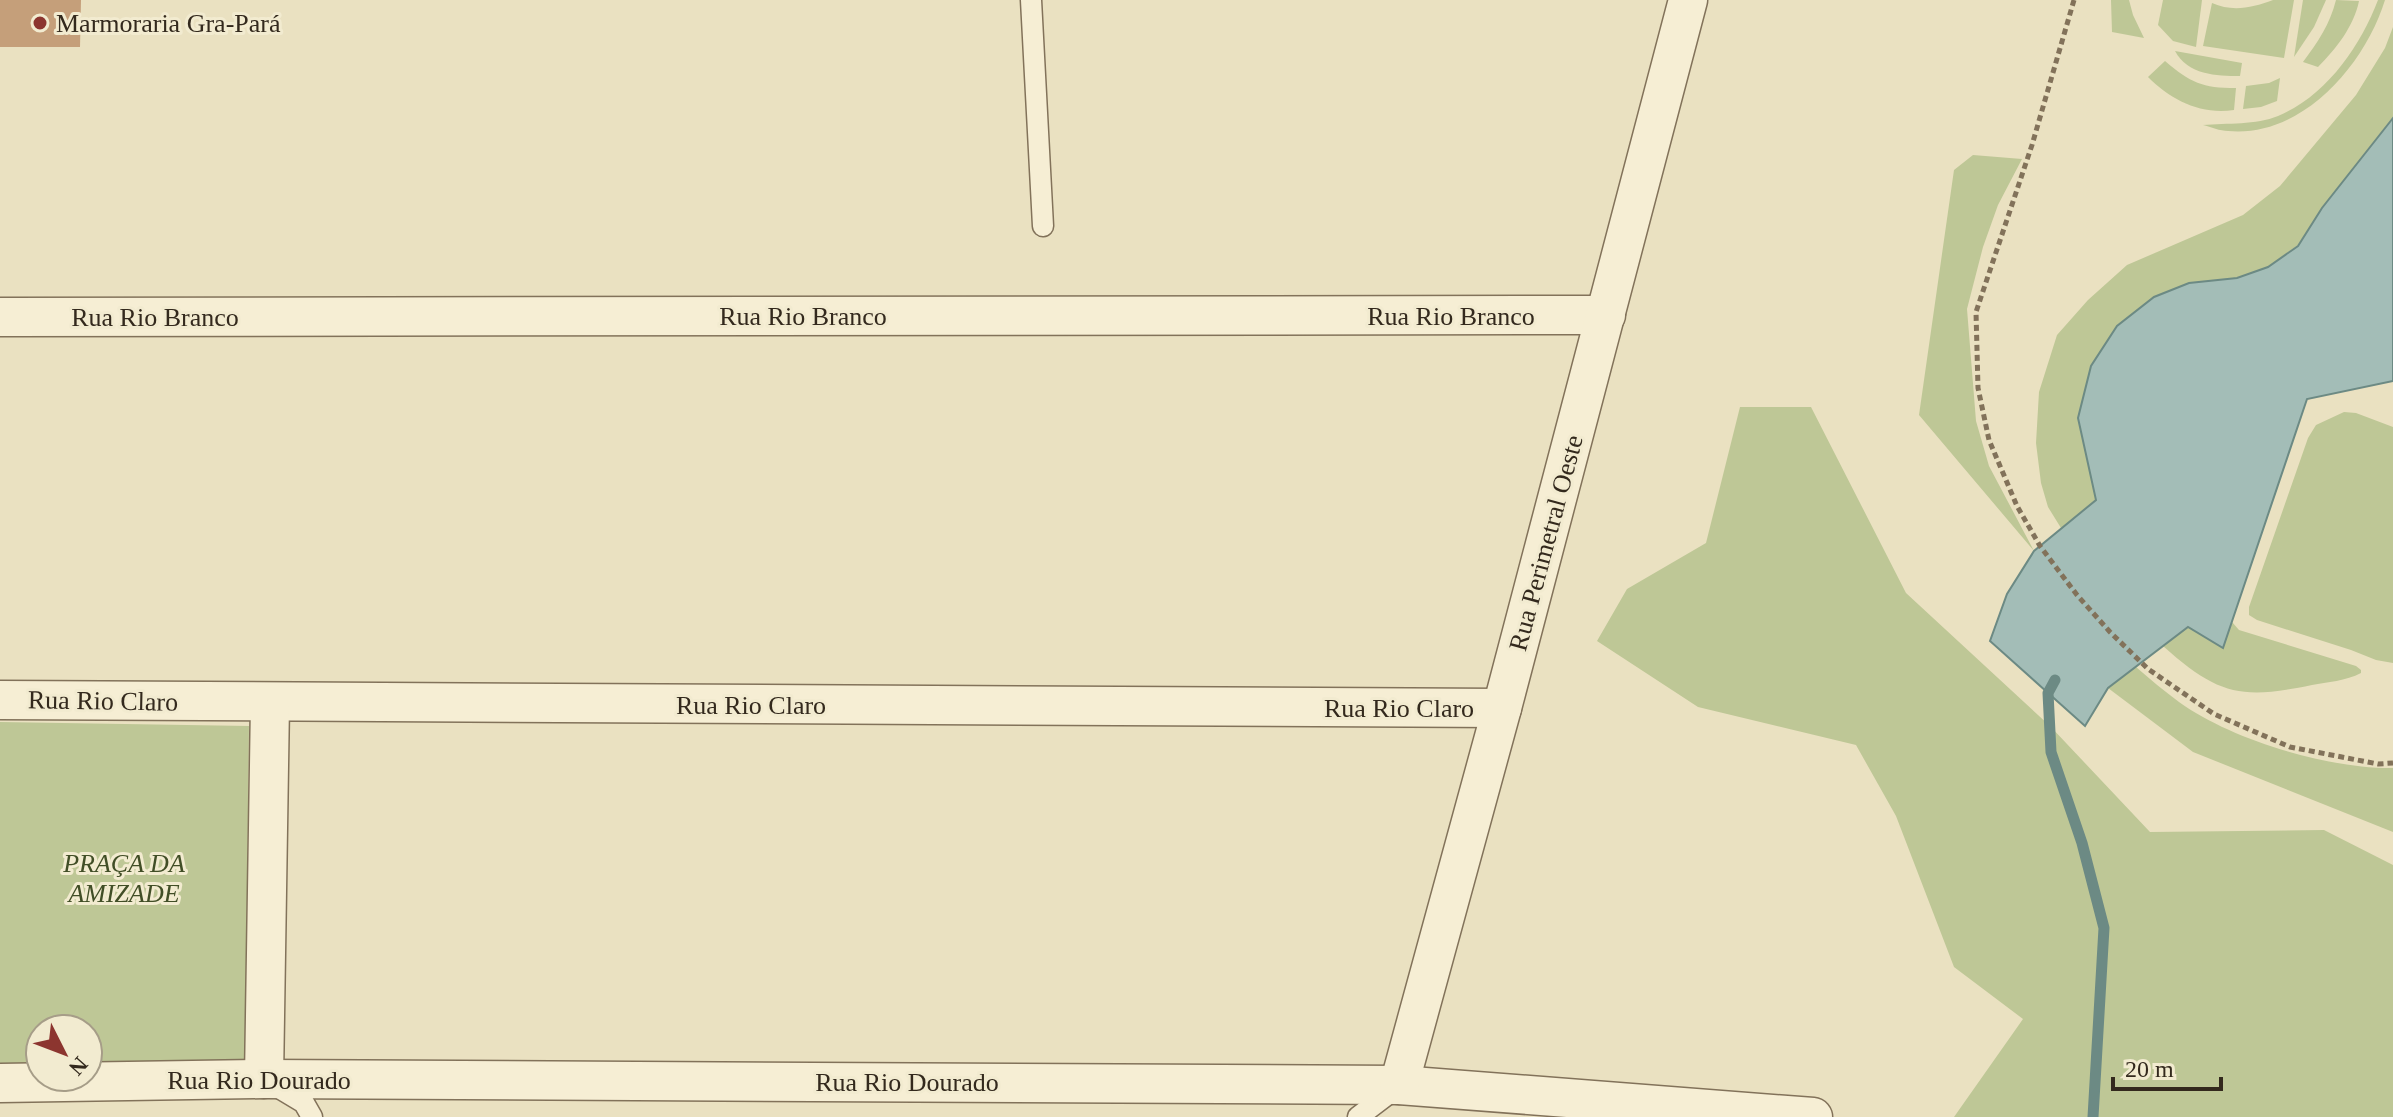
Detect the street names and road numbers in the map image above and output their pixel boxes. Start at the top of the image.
street label: Rua Rio Branco [719,302,887,331]
street label: Rua Rio Branco [1367,302,1535,331]
street label: Rua Rio Branco [71,303,239,332]
street label: Rua Perimetral Oeste [1503,432,1589,654]
street label: Rua Rio Claro [28,685,178,717]
street label: Rua Rio Claro [676,691,826,720]
street label: Rua Rio Claro [1324,694,1474,723]
street label: Rua Rio Dourado [167,1066,351,1095]
street label: Rua Rio Dourado [815,1068,999,1097]

